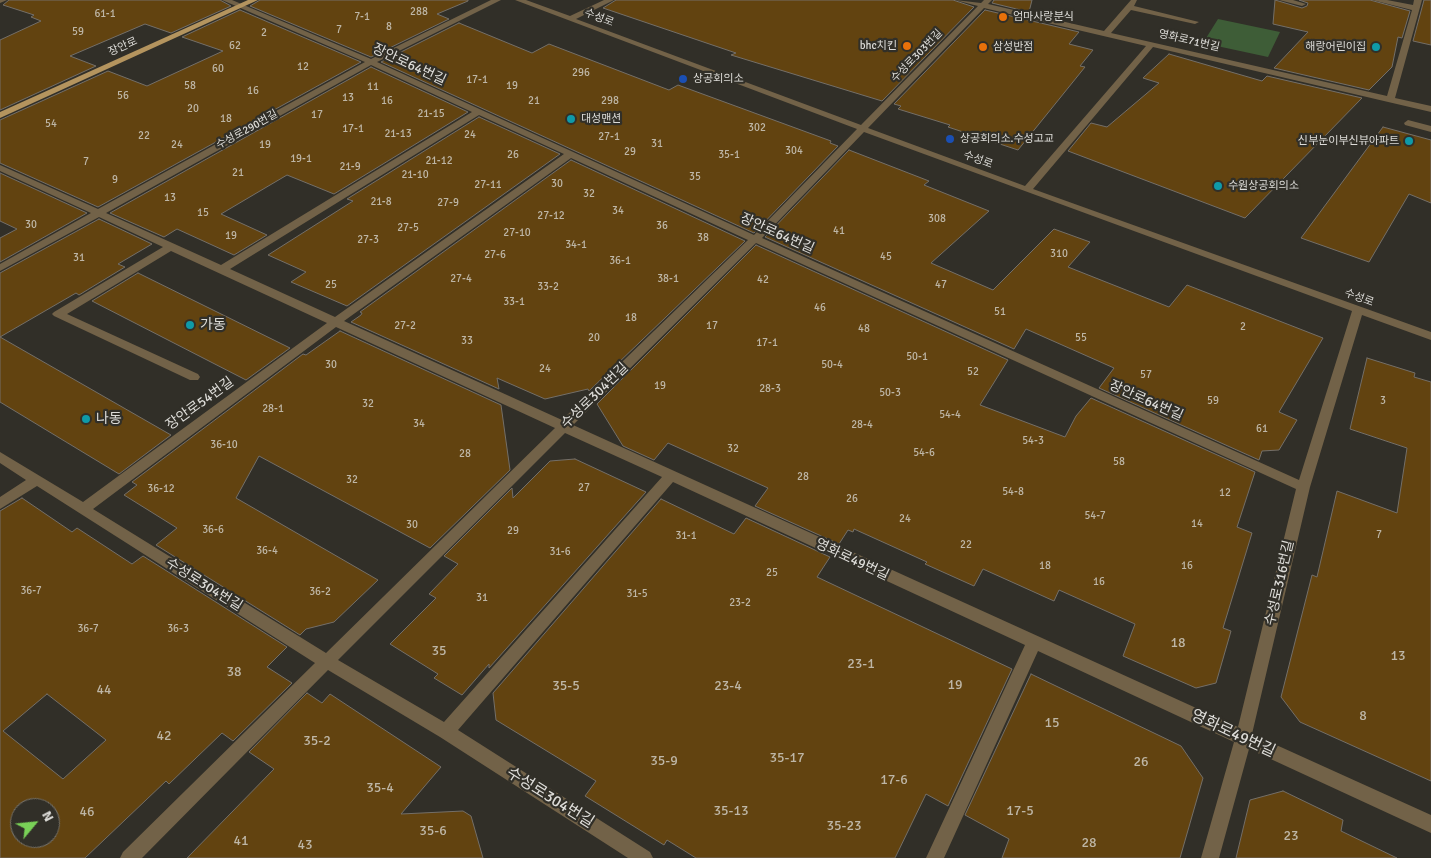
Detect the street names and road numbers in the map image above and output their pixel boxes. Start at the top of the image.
street label: 수성로 [582,6,616,30]
street label: 수성로303번길 [888,27,946,85]
street label: 영화로71번길 [1157,28,1221,54]
street label: 장안로 [106,35,140,59]
street label: 장안로64번길 [369,41,449,89]
street label: 수성로290번길 [214,108,280,152]
street label: 수성로 [961,149,995,171]
street label: 장안로64번길 [737,210,817,258]
street label: 수성로 [1342,287,1376,309]
street label: 수성로304번길 [558,360,632,432]
street label: 장안로54번길 [163,374,237,434]
street label: 장안로64번길 [1106,377,1186,425]
street label: 영화로49번길 [812,536,892,584]
street label: 수성로316번길 [1262,539,1298,627]
street label: 수성로304번길 [163,555,245,615]
street label: 영화로49번길 [1188,706,1278,762]
street label: 수성로304번길 [503,763,597,833]

